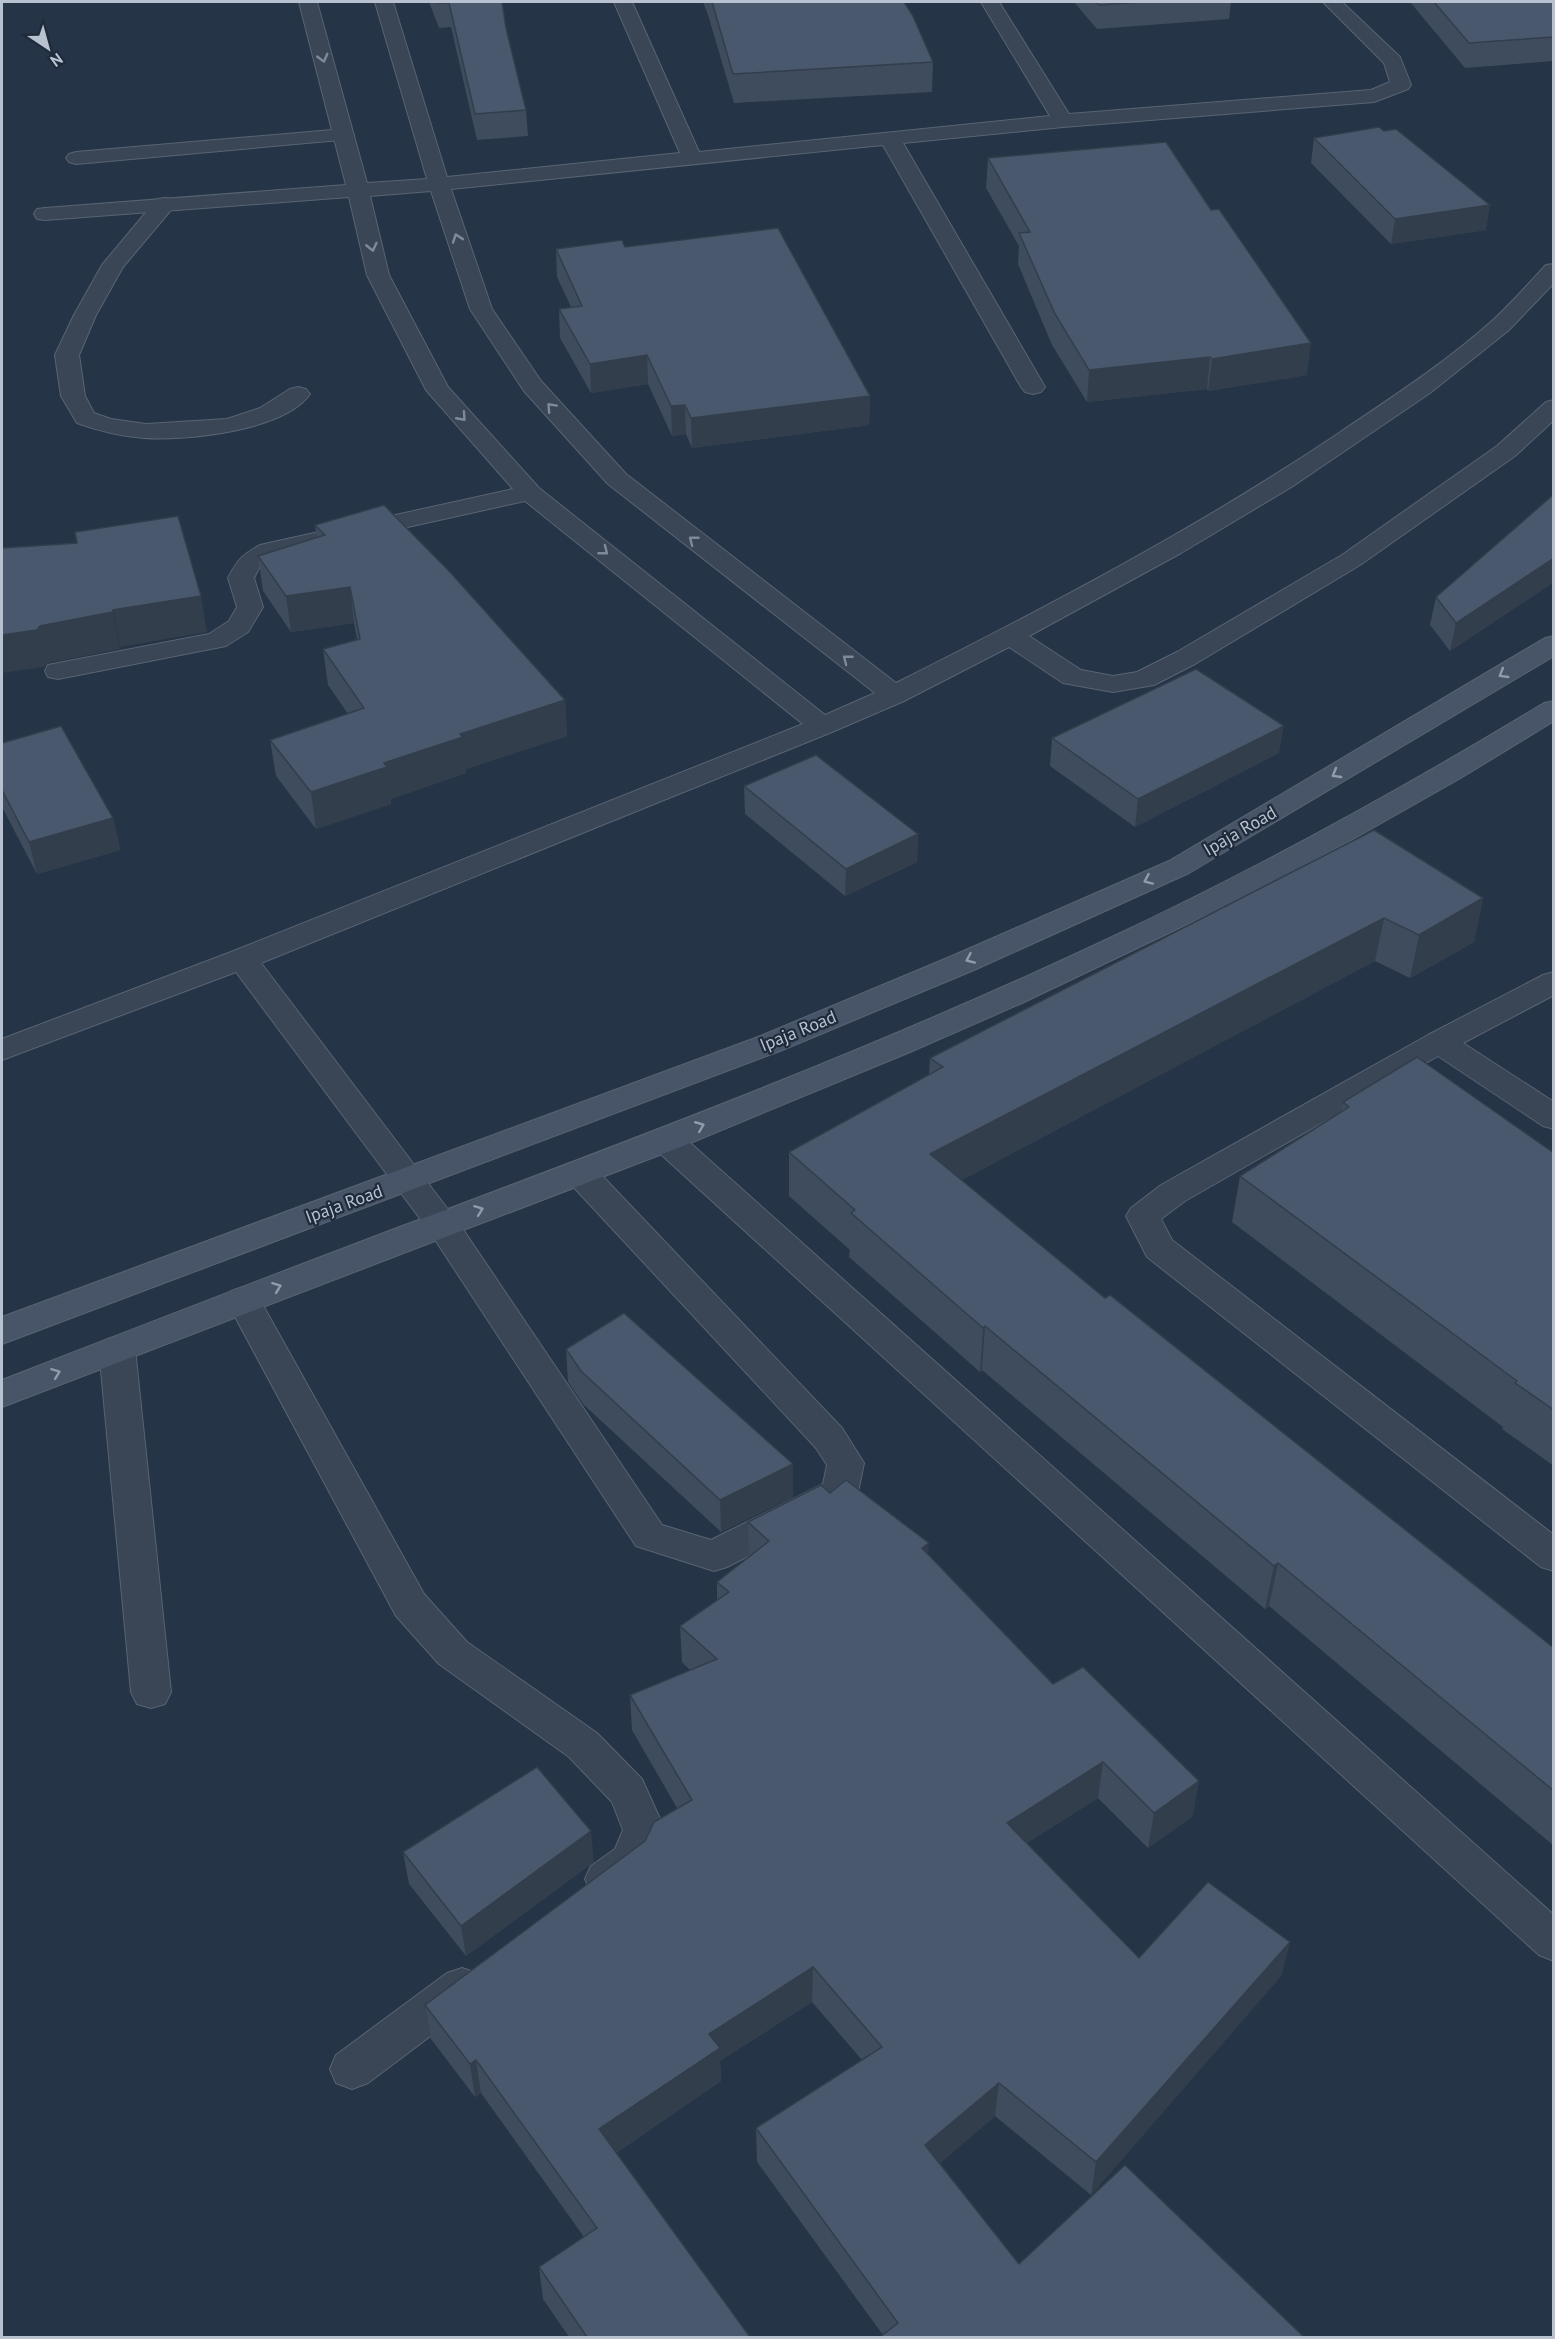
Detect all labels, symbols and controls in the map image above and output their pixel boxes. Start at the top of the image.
north arrow [18,18,78,78]
text: N [47,49,67,71]
one-way arrow [316,53,329,63]
one-way arrow [452,233,465,244]
one-way arrow [364,242,377,252]
one-way arrow [547,403,558,414]
one-way arrow [455,410,466,421]
one-way arrow [689,536,700,547]
one-way arrow [597,543,608,554]
one-way arrow [843,655,854,666]
one-way arrow [1499,666,1509,678]
one-way arrow [1332,767,1342,779]
street label: Ipaja Road [1199,800,1280,861]
one-way arrow [1144,873,1155,885]
one-way arrow [965,952,976,964]
street label: Ipaja Road [756,1005,839,1056]
one-way arrow [694,1121,705,1133]
street label: Ipaja Road [302,1179,386,1228]
one-way arrow [472,1205,483,1217]
one-way arrow [271,1282,282,1294]
one-way arrow [50,1368,61,1380]

